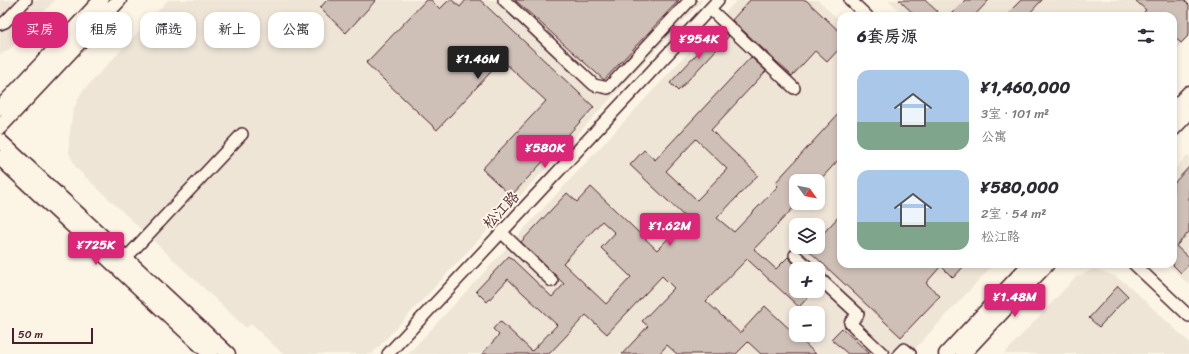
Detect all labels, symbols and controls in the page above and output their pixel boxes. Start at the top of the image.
chip: 买房 [12,12,68,48]
chip: 租房 [76,12,132,48]
chip: 筛选 [140,12,196,48]
chip: 新上 [204,12,260,48]
chip: 公寓 [268,12,324,48]
text: 6套房源 [857,21,918,51]
icon: filters [1135,25,1157,47]
pin: ¥954K [671,26,727,60]
text: ¥954K [679,27,719,50]
pin: ¥1.46M [445,46,511,80]
text: ¥1.46M [457,47,499,70]
text: ¥1,460,000 [981,72,1070,102]
icon: home [889,86,937,134]
text: 3室 · 101 m² [981,102,1049,125]
text: 公寓 [981,125,1007,148]
pin: ¥580K [517,135,573,169]
text: ¥580K [525,136,565,159]
text: ¥580,000 [981,172,1059,202]
north arrow [789,174,825,210]
map controls [789,174,825,342]
street label: 松江路 [476,185,526,235]
icon: home [889,186,937,234]
text: 2室 · 54 m² [981,202,1046,225]
pin: ¥1.62M [637,213,703,247]
text: ¥1.62M [649,214,691,237]
button: layers [789,218,825,254]
text: 松江路 [981,225,1020,248]
pin: ¥725K [68,232,124,266]
text: ¥725K [77,233,115,256]
button: + [789,262,825,298]
pin: ¥1.48M [982,284,1048,318]
text: ¥1.48M [993,285,1037,308]
button: − [789,306,825,342]
text: 50 m [18,325,43,344]
scale bar [12,326,93,345]

